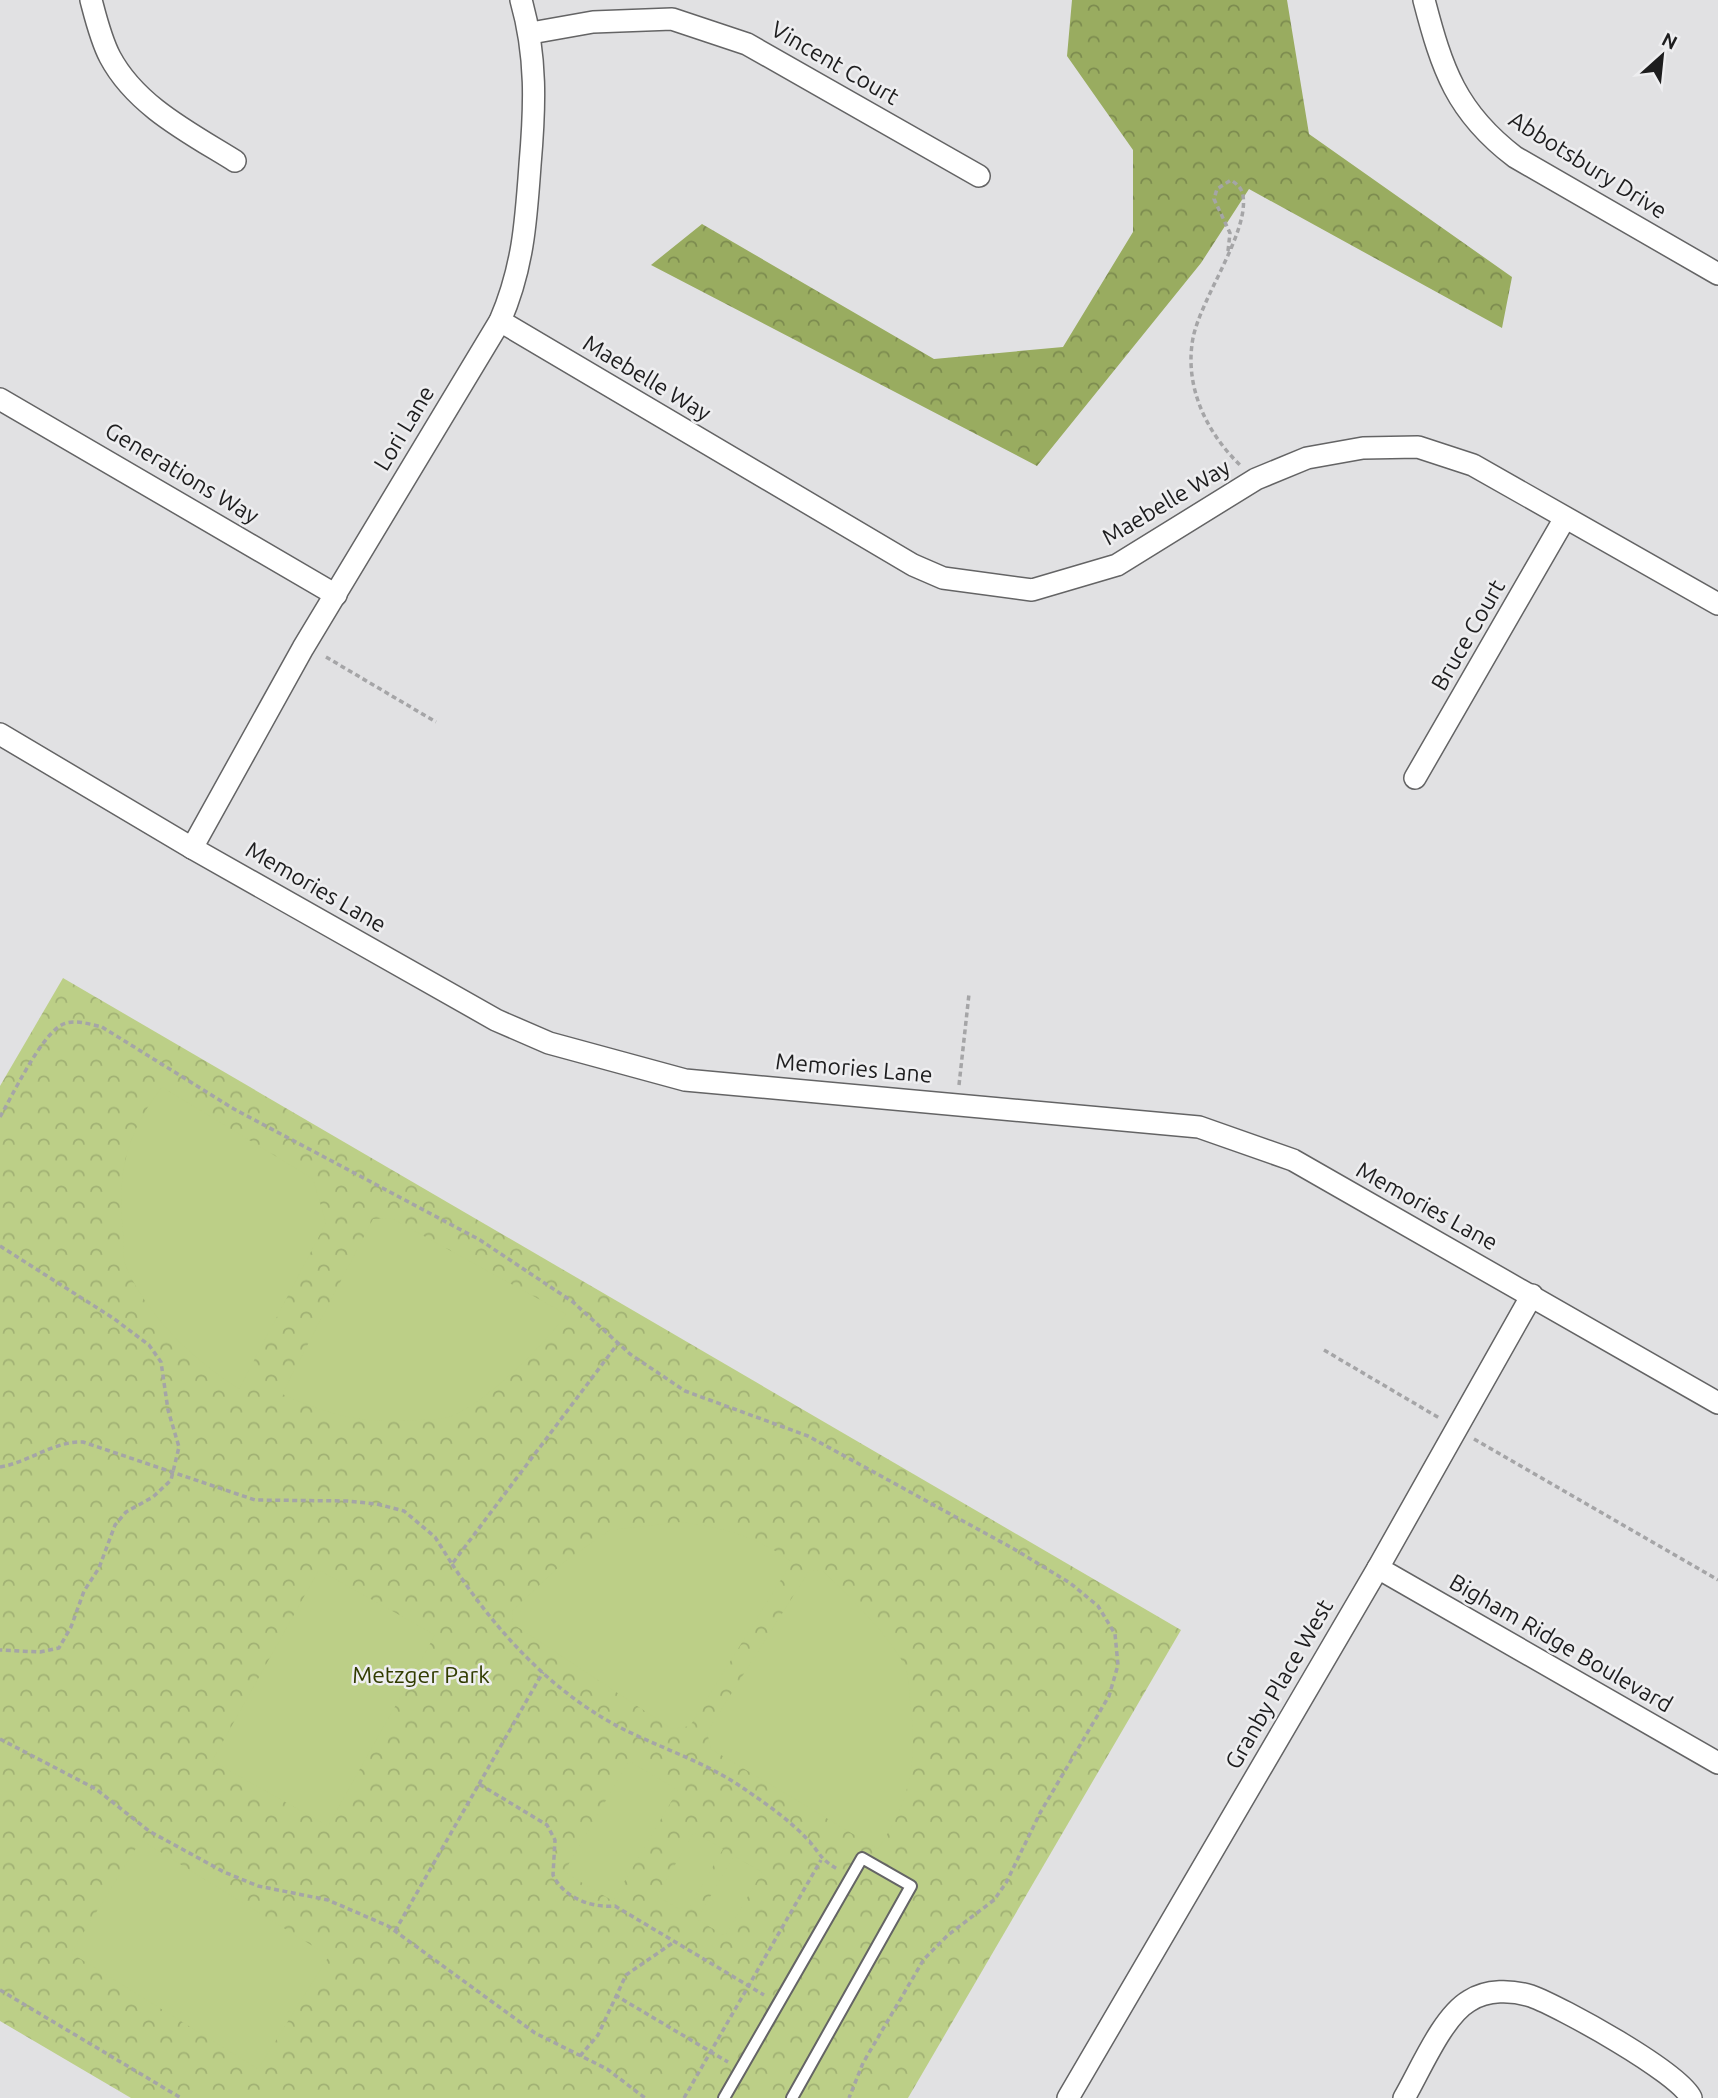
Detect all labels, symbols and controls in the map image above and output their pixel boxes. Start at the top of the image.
street label: Vincent Court [767,16,904,109]
north arrow [1627,21,1697,91]
text: N [1658,28,1681,54]
street label: Abbotsbury Drive [1505,106,1672,223]
street label: Maebelle Way [579,330,716,425]
street label: Lori Lane [369,381,439,475]
street label: Generations Way [101,417,263,528]
street label: Maebelle Way [1097,454,1234,549]
street label: Bruce Court [1426,575,1509,694]
street label: Memories Lane [242,836,391,937]
street label: Memories Lane [774,1048,934,1087]
street label: Memories Lane [1352,1156,1502,1255]
street label: Bigham Ridge Boulevard [1445,1568,1677,1717]
street label: Granby Place West [1220,1595,1337,1773]
park label: Metzger Park [352,1662,490,1687]

